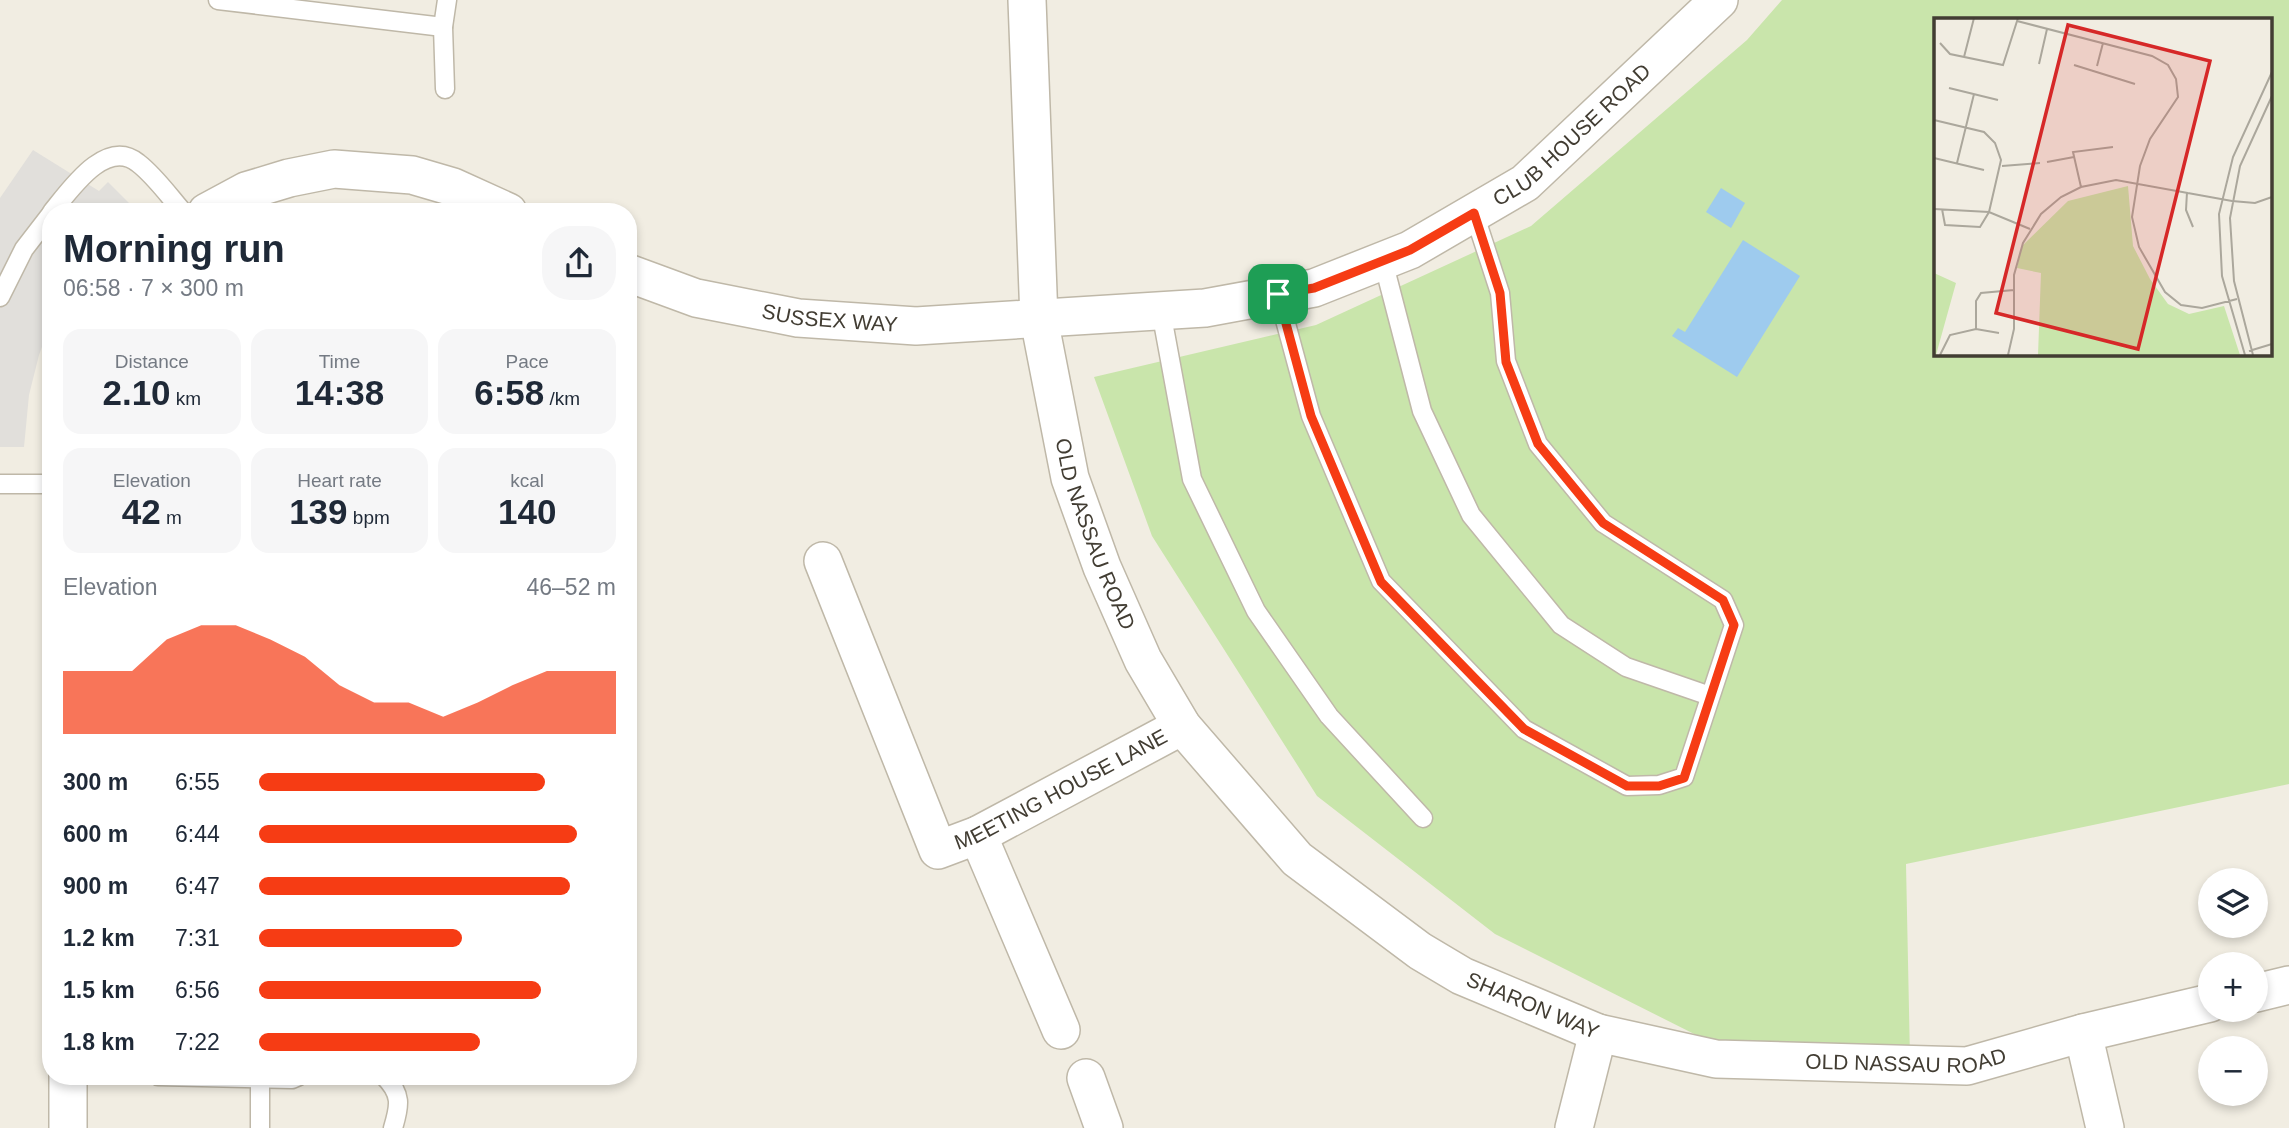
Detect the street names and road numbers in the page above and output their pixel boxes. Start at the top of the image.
street label: CLUB HOUSE ROAD [1489,59,1655,210]
street label: SUSSEX WAY [760,299,898,336]
street label: OLD NASSAU ROAD [1052,436,1140,633]
street label: MEETING HOUSE LANE [951,724,1171,854]
street label: SHARON WAY [1463,967,1602,1043]
street label: OLD NASSAU ROAD [1805,1043,2009,1078]

